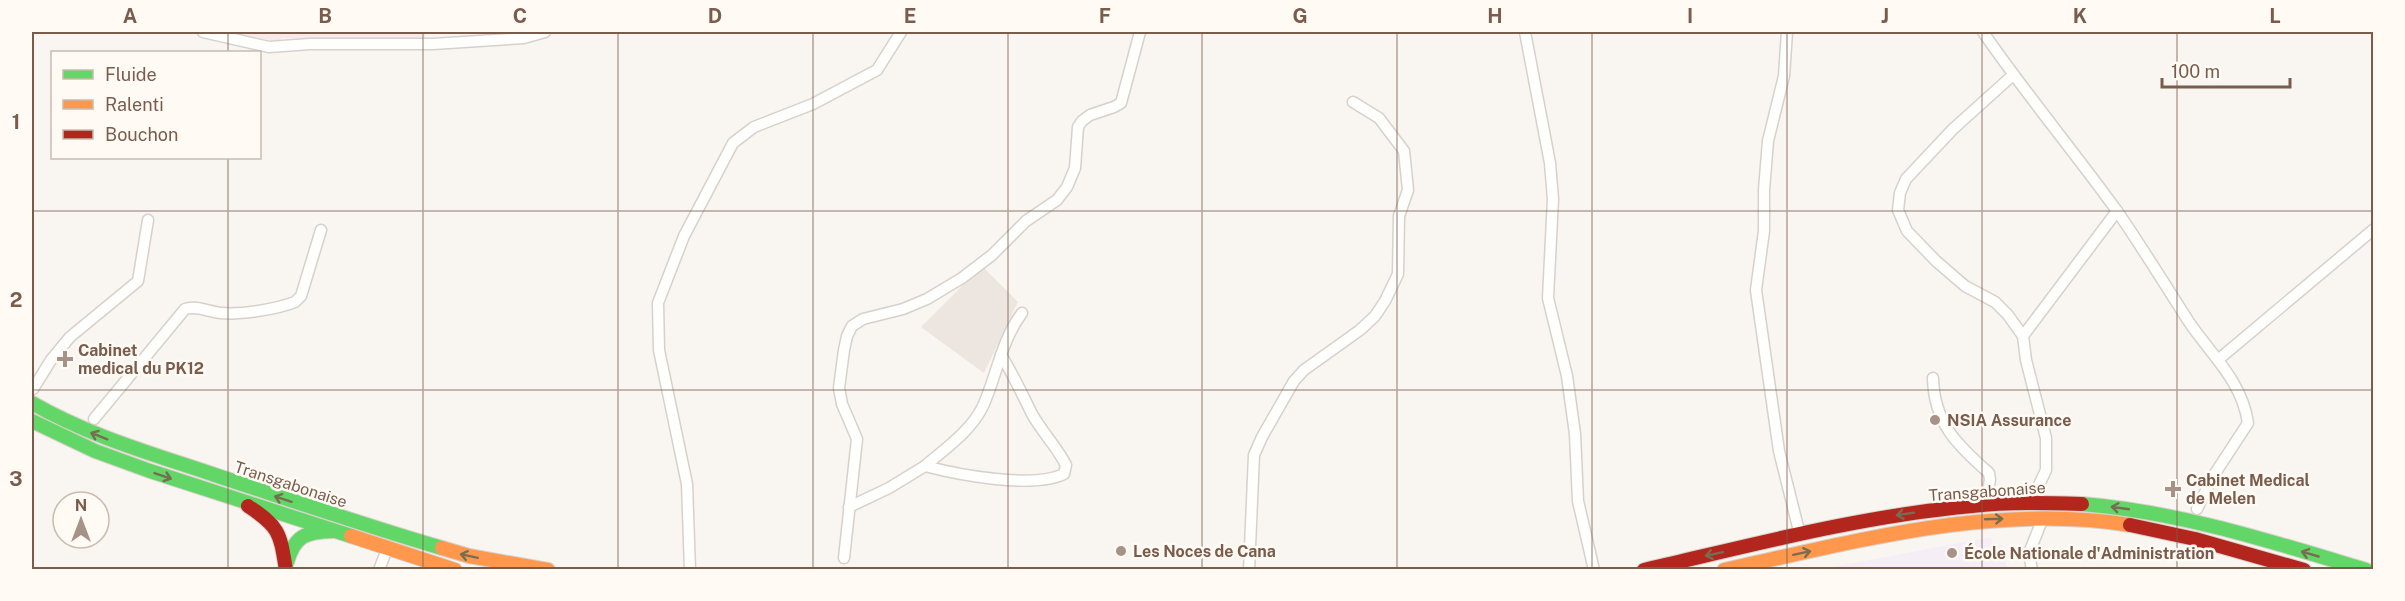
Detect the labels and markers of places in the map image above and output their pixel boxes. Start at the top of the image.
place label: Cabinet medical du PK12 [78,341,204,378]
marker: Cabinet medical du PK12 [56,350,74,368]
place label: NSIA Assurance [1947,411,2071,430]
marker: NSIA Assurance [1928,413,1942,427]
place label: Cabinet Medical de Melen [2186,471,2310,508]
marker: Cabinet Medical de Melen [2164,480,2182,498]
place label: Les Noces de Cana [1133,542,1276,561]
place label: École Nationale d'Administration [1964,543,2214,563]
marker: Les Noces de Cana [1114,544,1128,558]
marker: École Nationale d'Administration [1945,546,1959,560]

